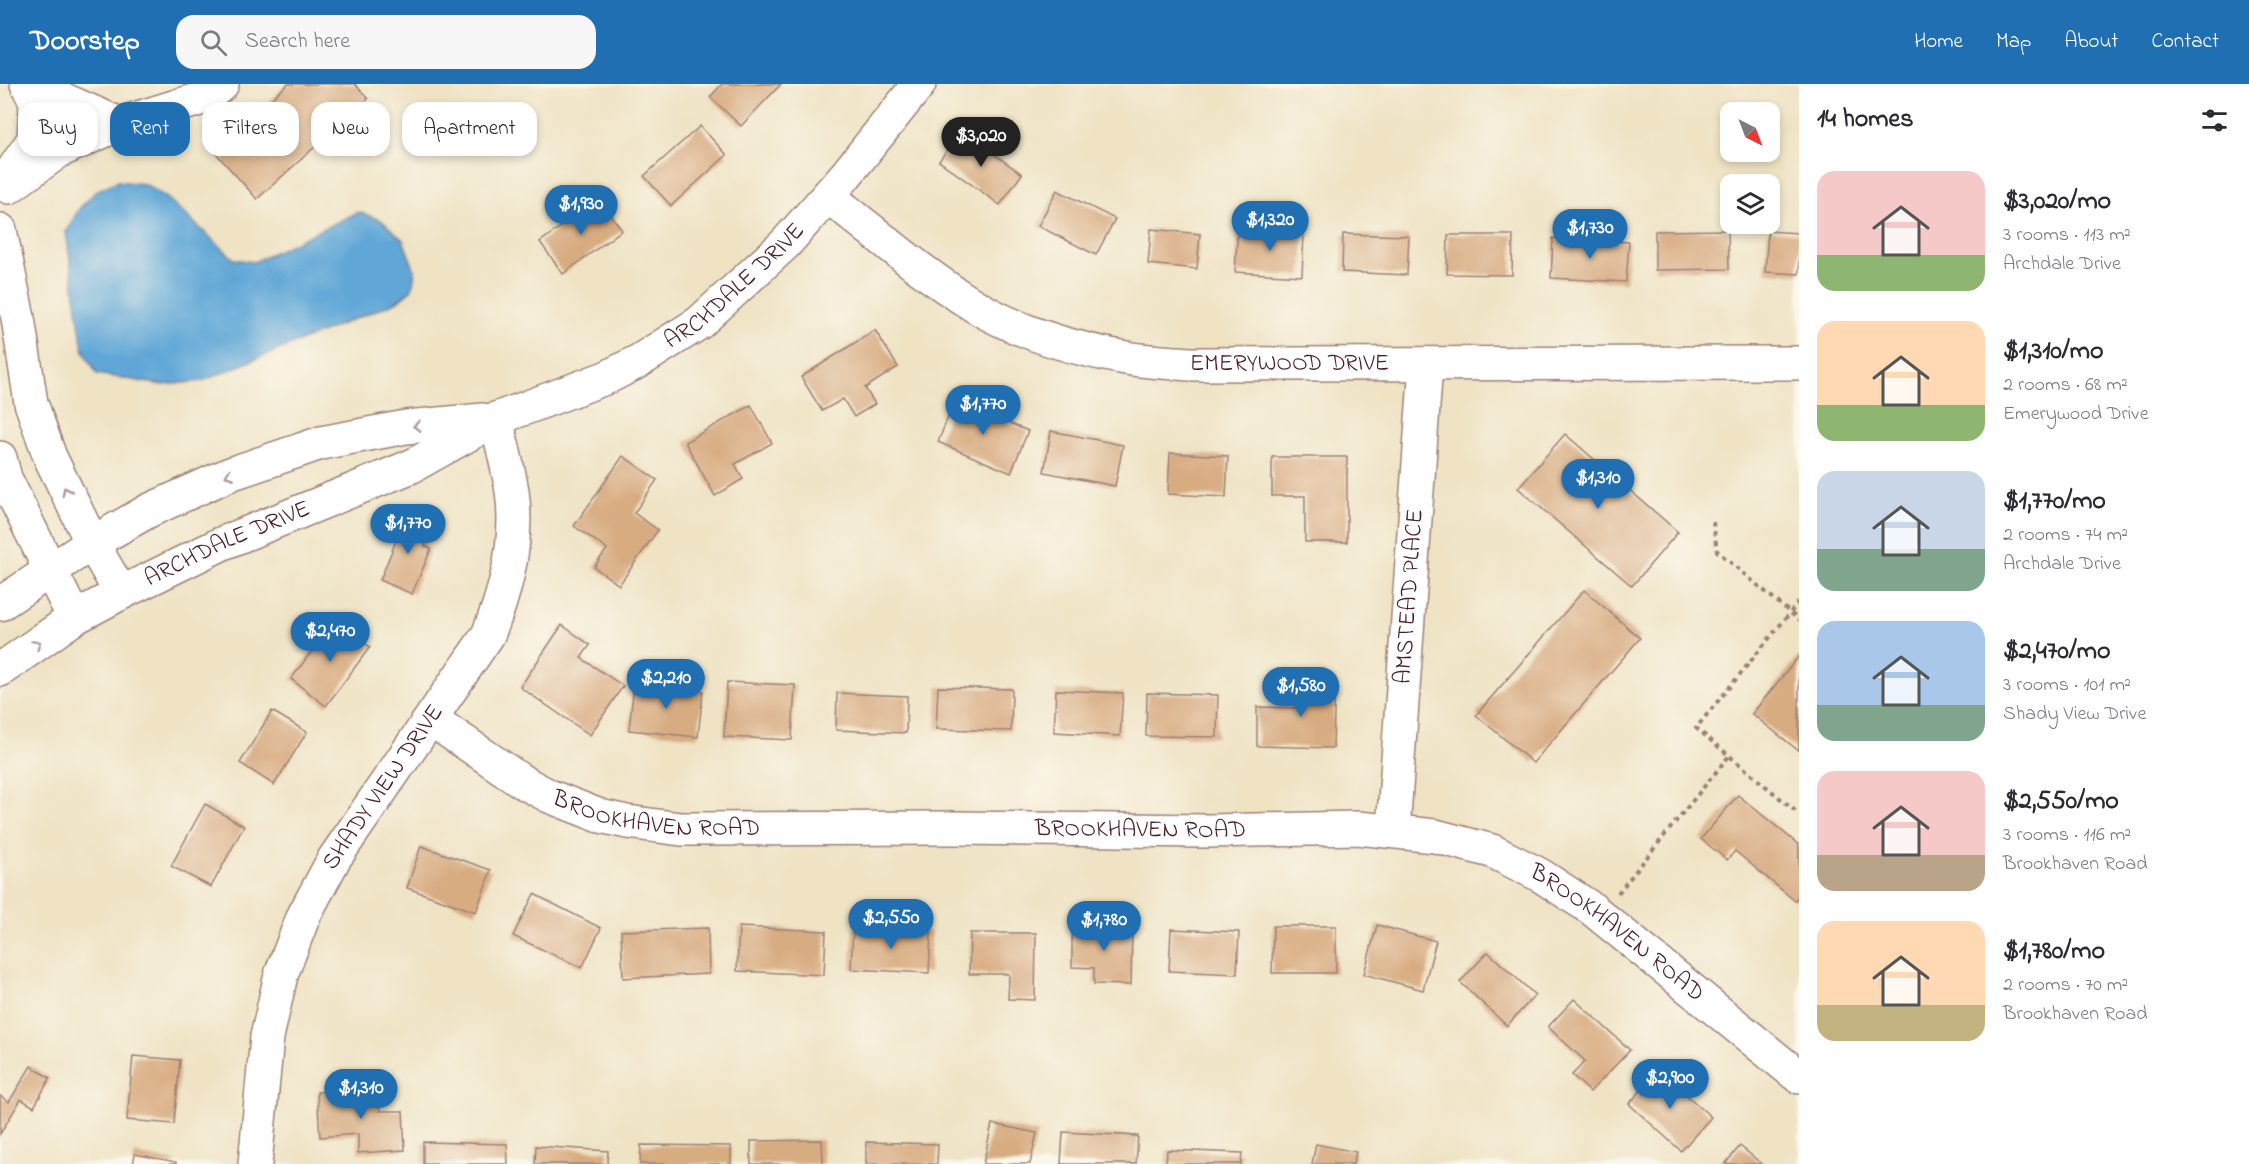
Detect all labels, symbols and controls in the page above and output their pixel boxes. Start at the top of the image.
search box [176,15,596,69]
text: Doorstep [30,22,140,63]
icon: search [197,26,230,59]
text: Search here [245,26,350,58]
text: Home [1914,27,1963,57]
text: Map [1996,27,2031,57]
text: About [2064,27,2118,57]
text: Contact [2151,27,2219,57]
text: 14 homes [1817,101,1913,139]
chip: Buy [18,102,98,156]
chip: Rent [110,102,190,156]
chip: Filters [202,102,299,156]
chip: New [311,102,390,156]
chip: Apartment [402,102,537,156]
north arrow [1720,102,1780,162]
map controls [1720,102,1780,234]
icon: filters [2198,104,2231,137]
pin: $3,020 [932,117,1030,168]
text: $3,020 [955,122,1007,151]
button: layers [1720,174,1780,234]
text: $3,020/mo [2003,183,2111,221]
pin: $1,930 [532,185,630,236]
text: $1,930 [559,190,603,219]
icon: home [1865,195,1937,267]
pin: $1,320 [1221,201,1319,252]
text: $1,320 [1246,206,1294,235]
pin: $1,730 [1541,209,1639,260]
text: $1,730 [1566,214,1614,243]
street label: ARCHDALE DRIVE [657,215,813,358]
text: 3 rooms · 113 m² [2003,221,2131,250]
text: Archdale Drive [2003,250,2121,279]
text: $1,310/mo [2003,333,2103,371]
icon: home [1865,345,1937,417]
street label: EMERYWOOD DRIVE [1190,346,1389,382]
text: 2 rooms · 68 m² [2003,371,2128,400]
pin: $1,770 [934,385,1032,436]
text: $1,770 [959,390,1007,419]
text: Emerywood Drive [2003,400,2149,429]
one-way arrow [413,419,422,432]
pin: $1,310 [1549,459,1647,510]
text: $1,310 [1575,464,1621,493]
one-way arrow [224,468,235,480]
text: $1,770/mo [2003,483,2106,521]
one-way arrow [62,486,73,497]
street label: ARCHDALE DRIVE [139,492,316,596]
icon: home [1865,495,1937,567]
pin: $1,770 [359,504,457,555]
street label: AMSTEAD PLACE [1386,508,1433,685]
text: $1,770 [384,509,432,538]
text: 2 rooms · 74 m² [2003,521,2128,550]
text: Archdale Drive [2003,550,2121,579]
pin: $2,470 [281,612,379,663]
text: $2,470 [305,617,355,646]
text: $2,470/mo [2003,633,2111,671]
one-way arrow [31,640,42,651]
icon: home [1865,645,1937,717]
pin: $2,210 [617,659,715,710]
text: $2,210 [641,664,691,693]
pin: $1,580 [1252,667,1350,718]
text: 3 rooms · 101 m² [2003,671,2131,700]
text: $1,580 [1276,672,1326,701]
street label: SHADY VIEW DRIVE [314,697,453,876]
text: Shady View Drive [2003,700,2146,729]
street label: BROOKHAVEN ROAD [546,781,760,847]
text: $2,550/mo [2003,783,2119,821]
icon: home [1865,795,1937,867]
street label: BROOKHAVEN ROAD [1034,811,1246,849]
text: 3 rooms · 116 m² [2003,821,2131,850]
text: Brookhaven Road [2003,850,2148,879]
street label: BROOKHAVEN ROAD [1523,855,1712,1011]
pin: $2,550 [842,899,940,950]
pin: $1,780 [1055,901,1153,952]
text: $2,550 [863,904,920,933]
text: $1,780 [1081,906,1127,935]
text: $1,780/mo [2003,933,2105,971]
icon: home [1865,945,1937,1017]
text: 2 rooms · 70 m² [2003,971,2128,1000]
text: Brookhaven Road [2003,1000,2148,1029]
pin: $2,900 [1621,1059,1719,1110]
text: $2,900 [1646,1064,1694,1093]
pin: $1,310 [312,1069,410,1120]
text: $1,310 [338,1074,384,1103]

